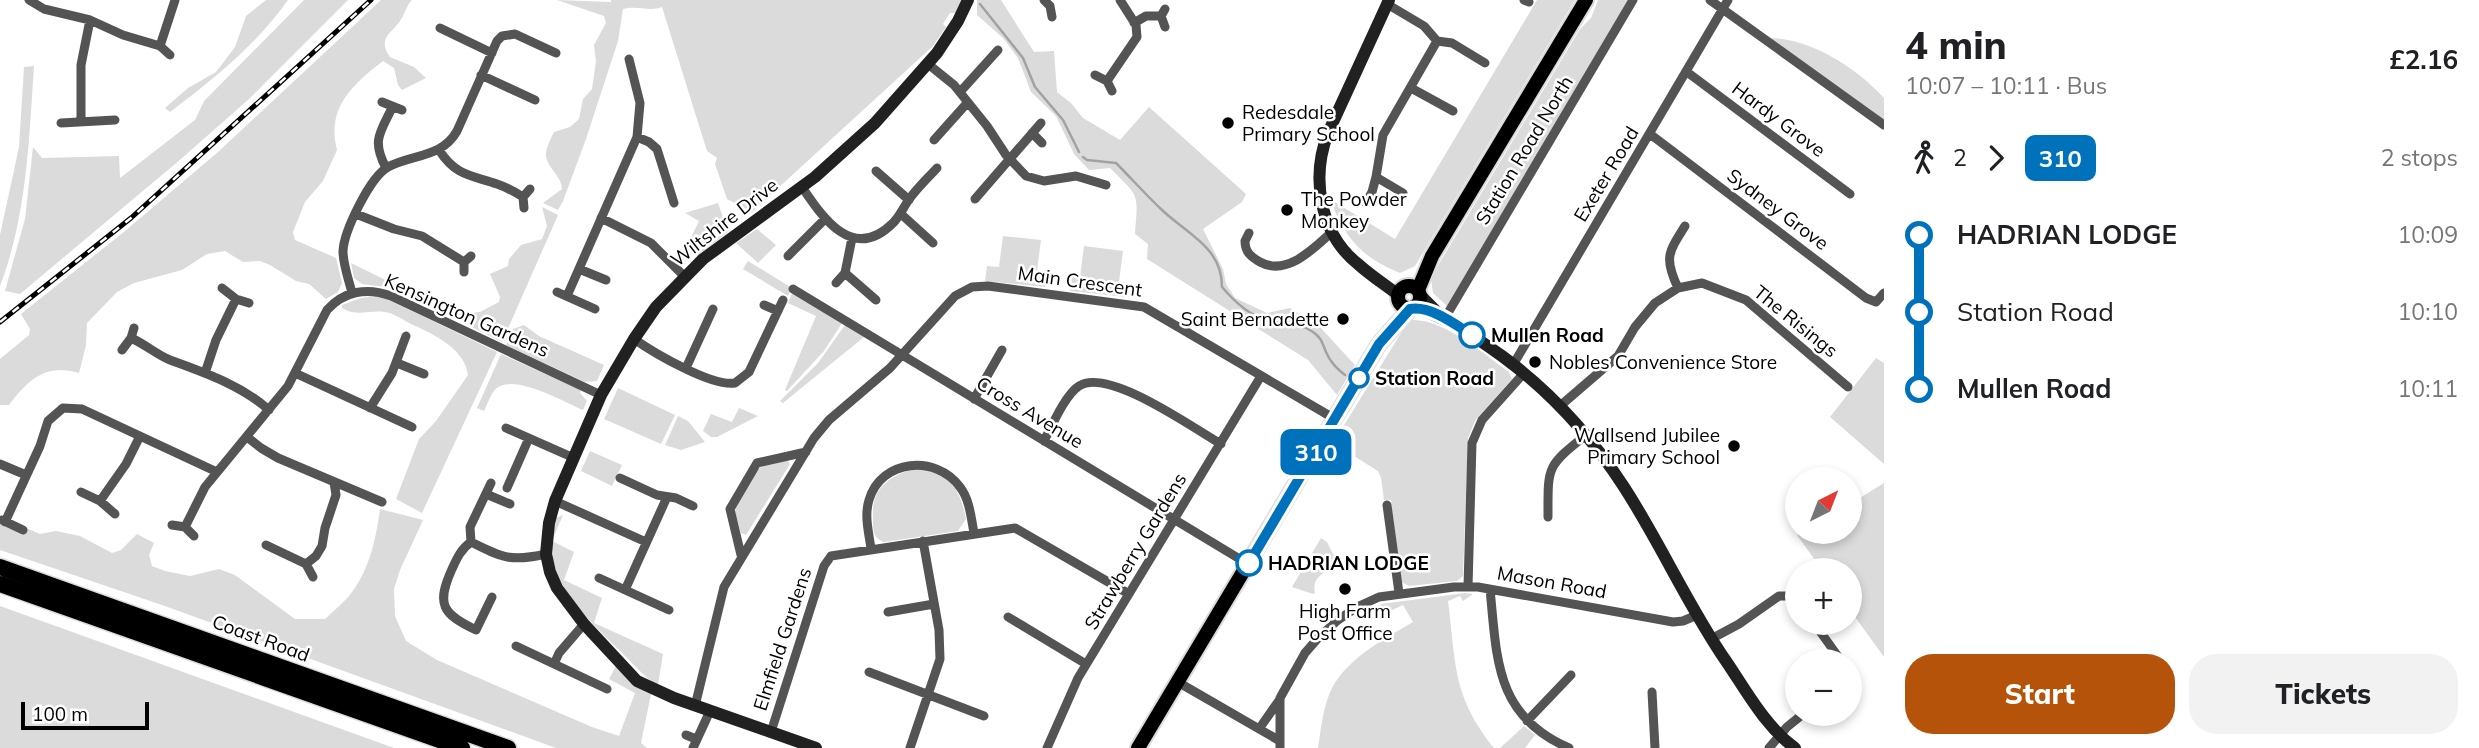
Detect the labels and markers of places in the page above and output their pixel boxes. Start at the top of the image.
place label: Redesdale Primary School [1242,100,1375,146]
marker: Redesdale Primary School [1220,115,1236,131]
place label: The Powder Monkey [1301,187,1407,233]
marker: The Powder Monkey [1279,202,1295,218]
place label: Saint Bernadette [1181,307,1329,331]
marker: Saint Bernadette [1335,311,1351,327]
marker: Mullen Road [1459,322,1485,348]
place label: Mullen Road [1491,323,1604,347]
place label: Nobles Convenience Store [1549,350,1777,374]
marker: Nobles Convenience Store [1527,354,1543,370]
place label: Station Road [1375,366,1494,390]
marker: Station Road [1349,368,1369,388]
place label: Wallsend Jubilee Primary School [1574,423,1720,469]
marker: Wallsend Jubilee Primary School [1726,438,1742,454]
marker: HADRIAN LODGE [1236,550,1262,576]
place label: HADRIAN LODGE [1268,551,1429,575]
marker: High Farm Post Office [1337,581,1353,597]
place label: High Farm Post Office [1298,599,1392,645]

